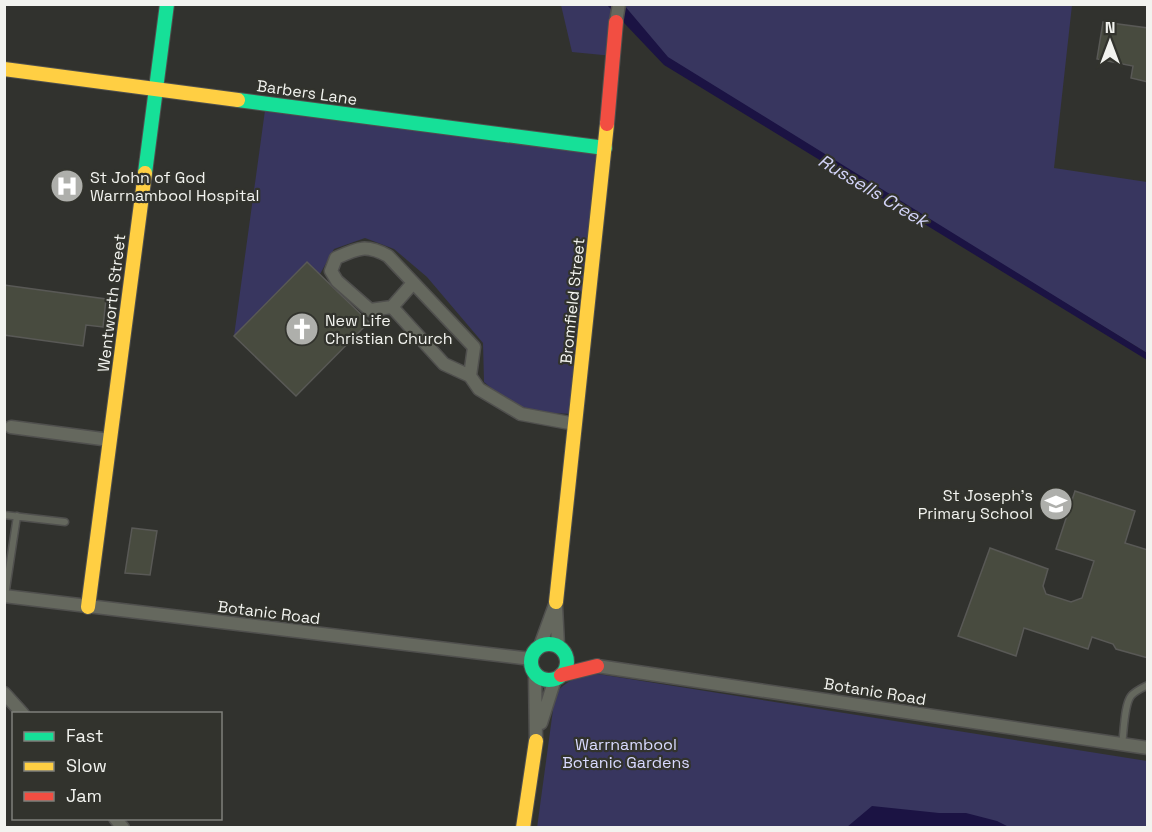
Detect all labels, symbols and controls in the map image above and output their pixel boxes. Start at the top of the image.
north arrow [1080,12,1140,72]
text: N [1105,17,1115,38]
street label: Barbers Lane [255,75,359,110]
water label: Russells Creek [814,149,934,234]
place label: St John of God Warrnambool Hospital [90,167,259,206]
hospital icon: St John of God Warrnambool Hospital [49,168,85,204]
street label: Wentworth Street [93,233,130,373]
street label: Bromfield Street [555,237,590,365]
place label: New Life Christian Church [325,310,453,349]
church icon: New Life Christian Church [284,311,320,347]
place label: St Joseph's Primary School [918,485,1033,524]
school or university icon: St Joseph's Primary School [1038,486,1074,522]
street label: Botanic Road [216,596,322,629]
street label: Botanic Road [822,673,928,710]
legend [12,712,222,820]
text: Fast [66,724,103,747]
park label: Warrnambool Botanic Gardens [562,734,690,773]
text: Slow [66,754,107,777]
text: Jam [66,784,102,807]

